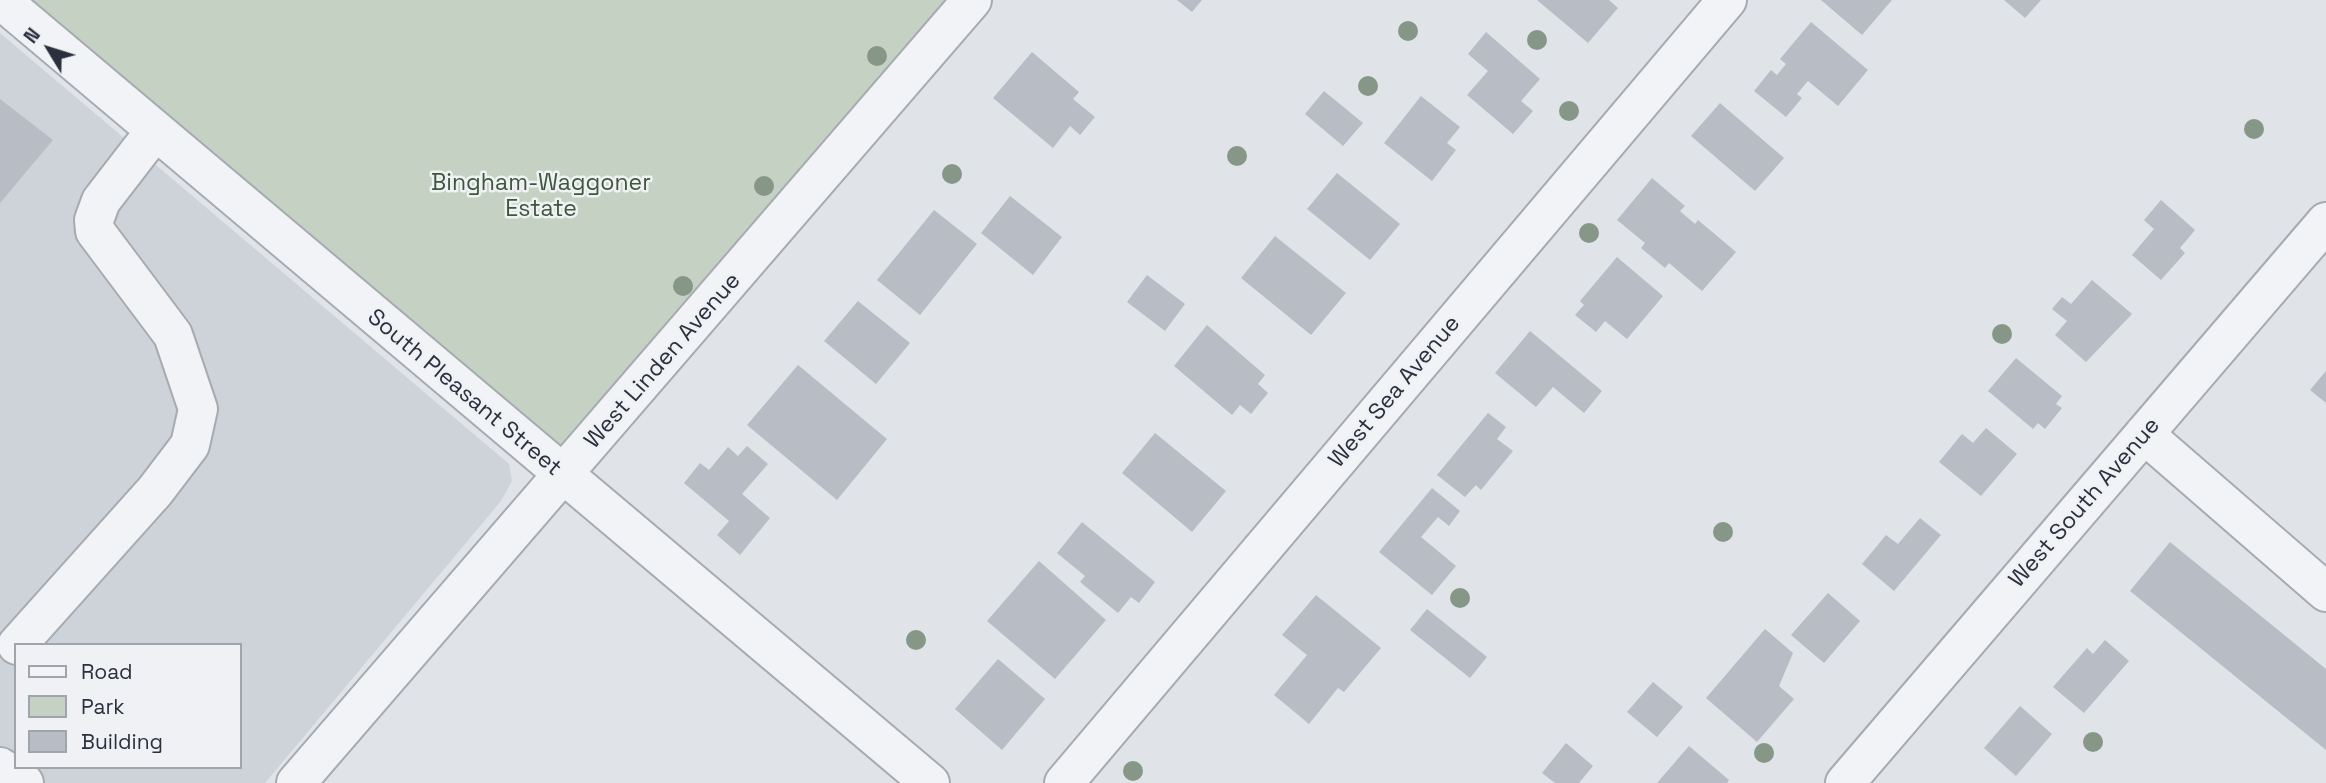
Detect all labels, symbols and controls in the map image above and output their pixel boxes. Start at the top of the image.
north arrow [14,14,84,84]
text: N [18,23,46,48]
park label: Bingham-Waggoner Estate [431,170,651,224]
street label: West Linden Avenue [579,268,747,454]
street label: South Pleasant Street [361,304,567,482]
street label: West Sea Avenue [1323,310,1467,474]
street label: West South Avenue [2004,412,2166,594]
legend [14,643,242,769]
text: Road [81,658,133,685]
text: Park [81,693,125,720]
text: Building [81,728,163,755]

